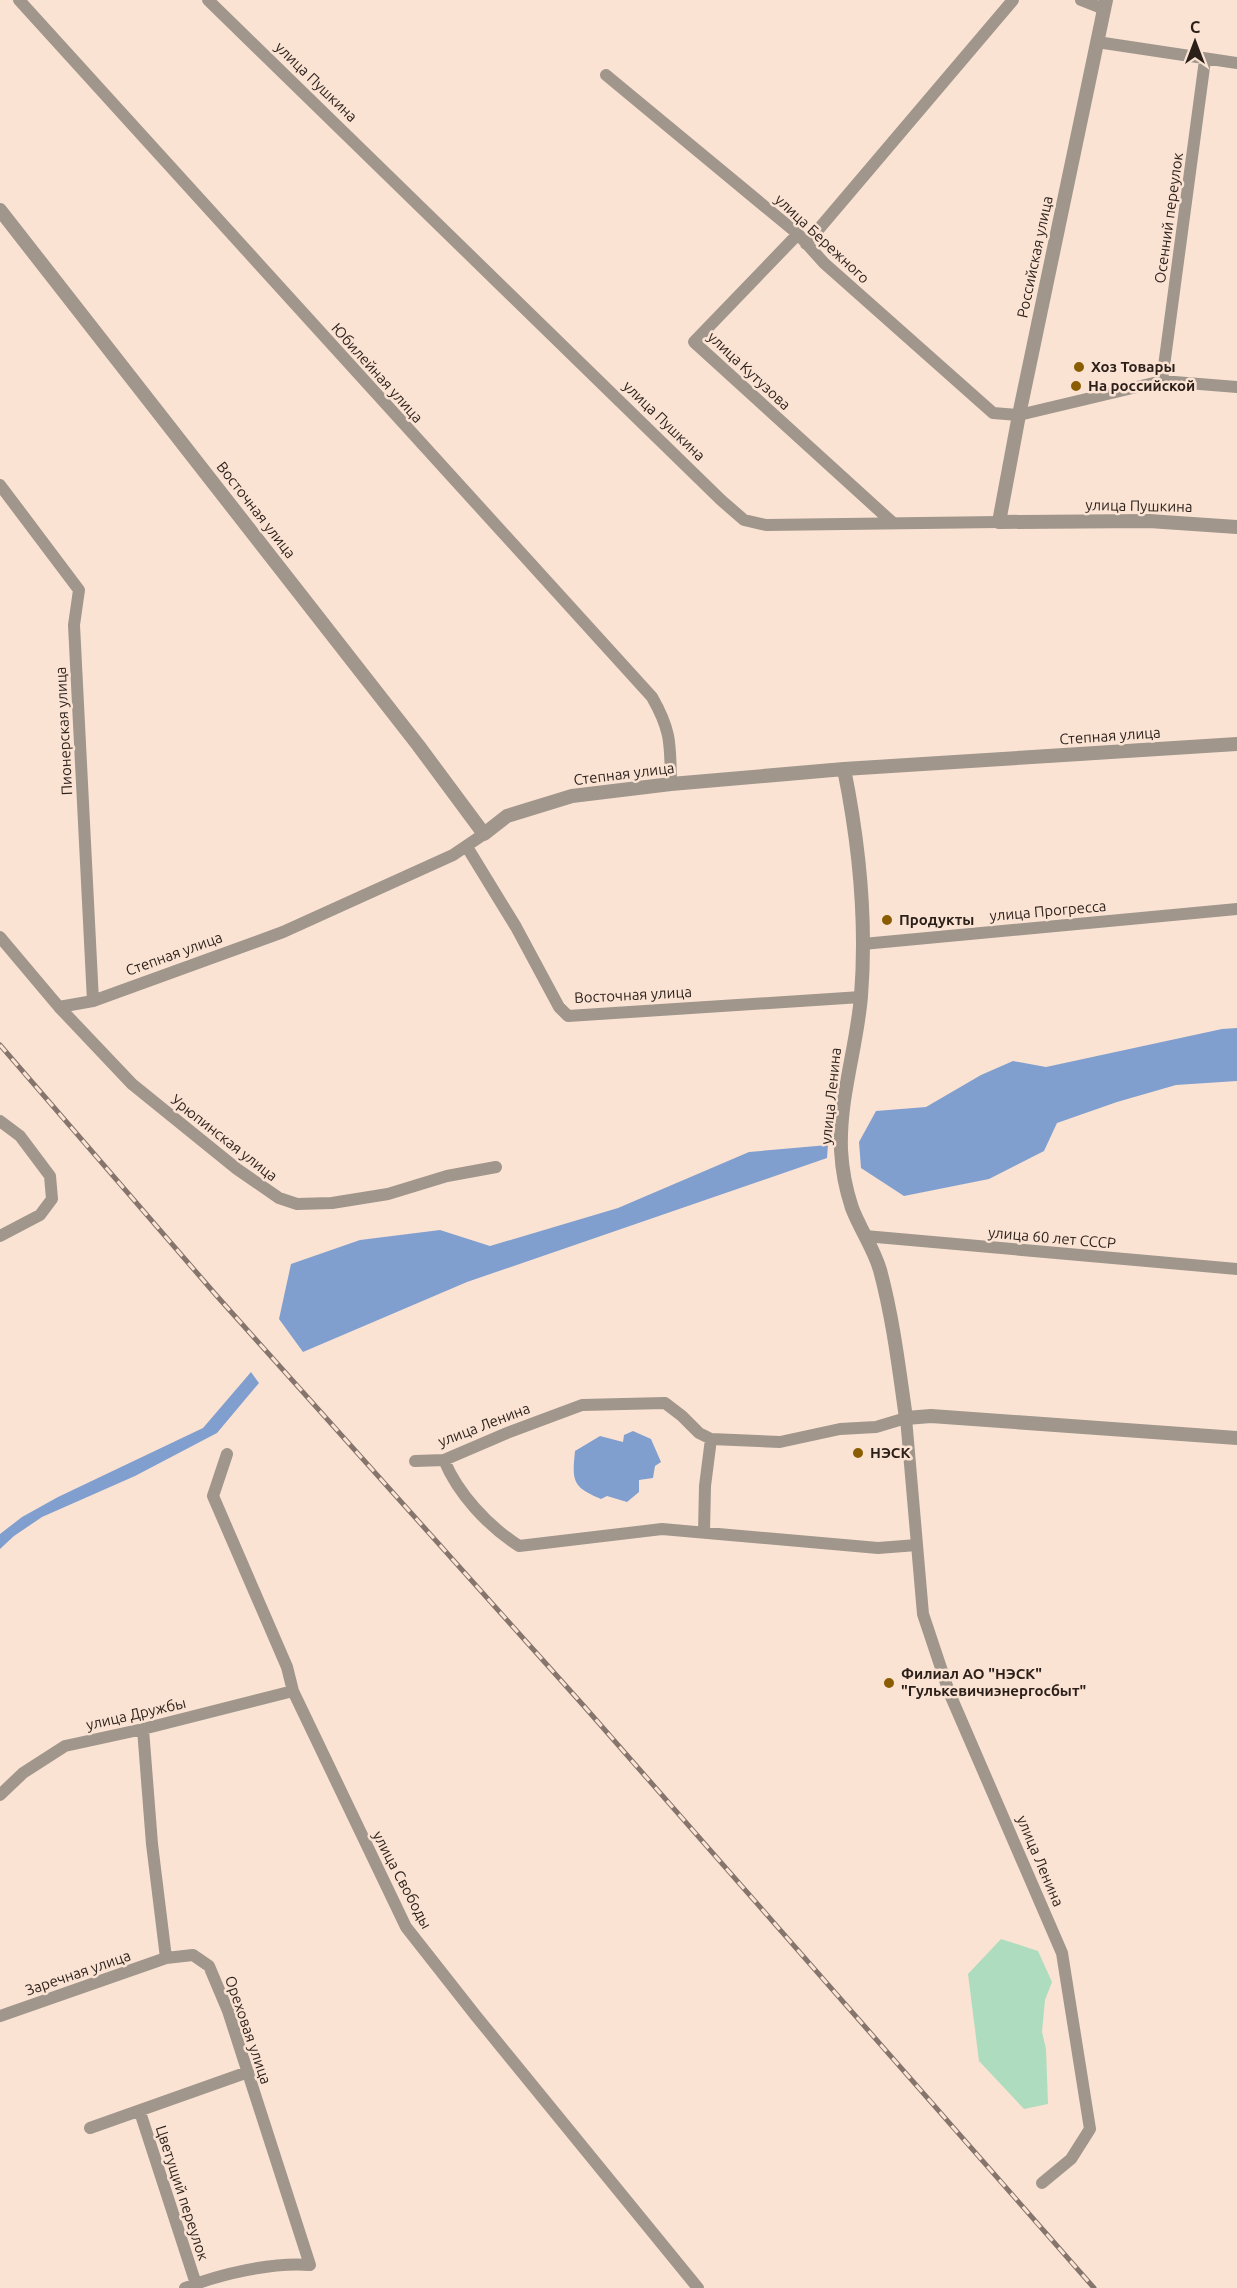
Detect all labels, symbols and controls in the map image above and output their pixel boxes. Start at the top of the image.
north arrow [1165,12,1225,72]
text: С [1190,18,1200,36]
street label: улица Пушкина [272,38,361,125]
street label: Осенний переулок [1151,151,1186,284]
street label: улица Бережного [772,191,873,287]
street label: Российская улица [1013,194,1056,319]
street label: Юбилейная улица [328,319,426,426]
street label: улица Кутузова [704,328,794,413]
place label: Хоз Товары [1091,358,1175,375]
marker: Хоз Товары [1072,360,1086,374]
street label: улица Пушкина [620,377,709,464]
place label: На российской [1088,377,1195,394]
marker: На российской [1069,379,1083,393]
street label: Восточная улица [213,458,299,561]
street label: улица Пушкина [1085,496,1193,515]
street label: Пионерская улица [52,666,75,796]
street label: Степная улица [1059,723,1161,748]
street label: Степная улица [573,759,675,788]
street label: улица Прогресса [989,897,1107,924]
place label: Продукты [899,911,974,928]
marker: Продукты [880,913,894,927]
street label: Степная улица [123,928,224,979]
street label: Восточная улица [574,983,692,1006]
street label: улица Ленина [817,1047,844,1145]
street label: Урюпинская улица [168,1091,281,1184]
street label: улица 60 лет СССР [987,1223,1117,1252]
street label: улица Ленина [435,1399,532,1450]
place label: НЭСК [870,1444,910,1461]
marker: НЭСК [851,1446,865,1460]
place label: Филиал АО "НЭСК" "Гулькевичиэнергосбыт" [901,1665,1086,1699]
marker: Филиал АО "НЭСК" "Гулькевичиэнергосбыт" [882,1676,896,1690]
street label: улица Дружбы [84,1694,188,1733]
street label: улица Ленина [1014,1813,1067,1909]
street label: улица Свободы [370,1828,435,1932]
street label: Заречная улица [23,1947,133,1998]
street label: Ореховая улица [222,1973,275,2086]
street label: Цветущий переулок [153,2123,212,2263]

